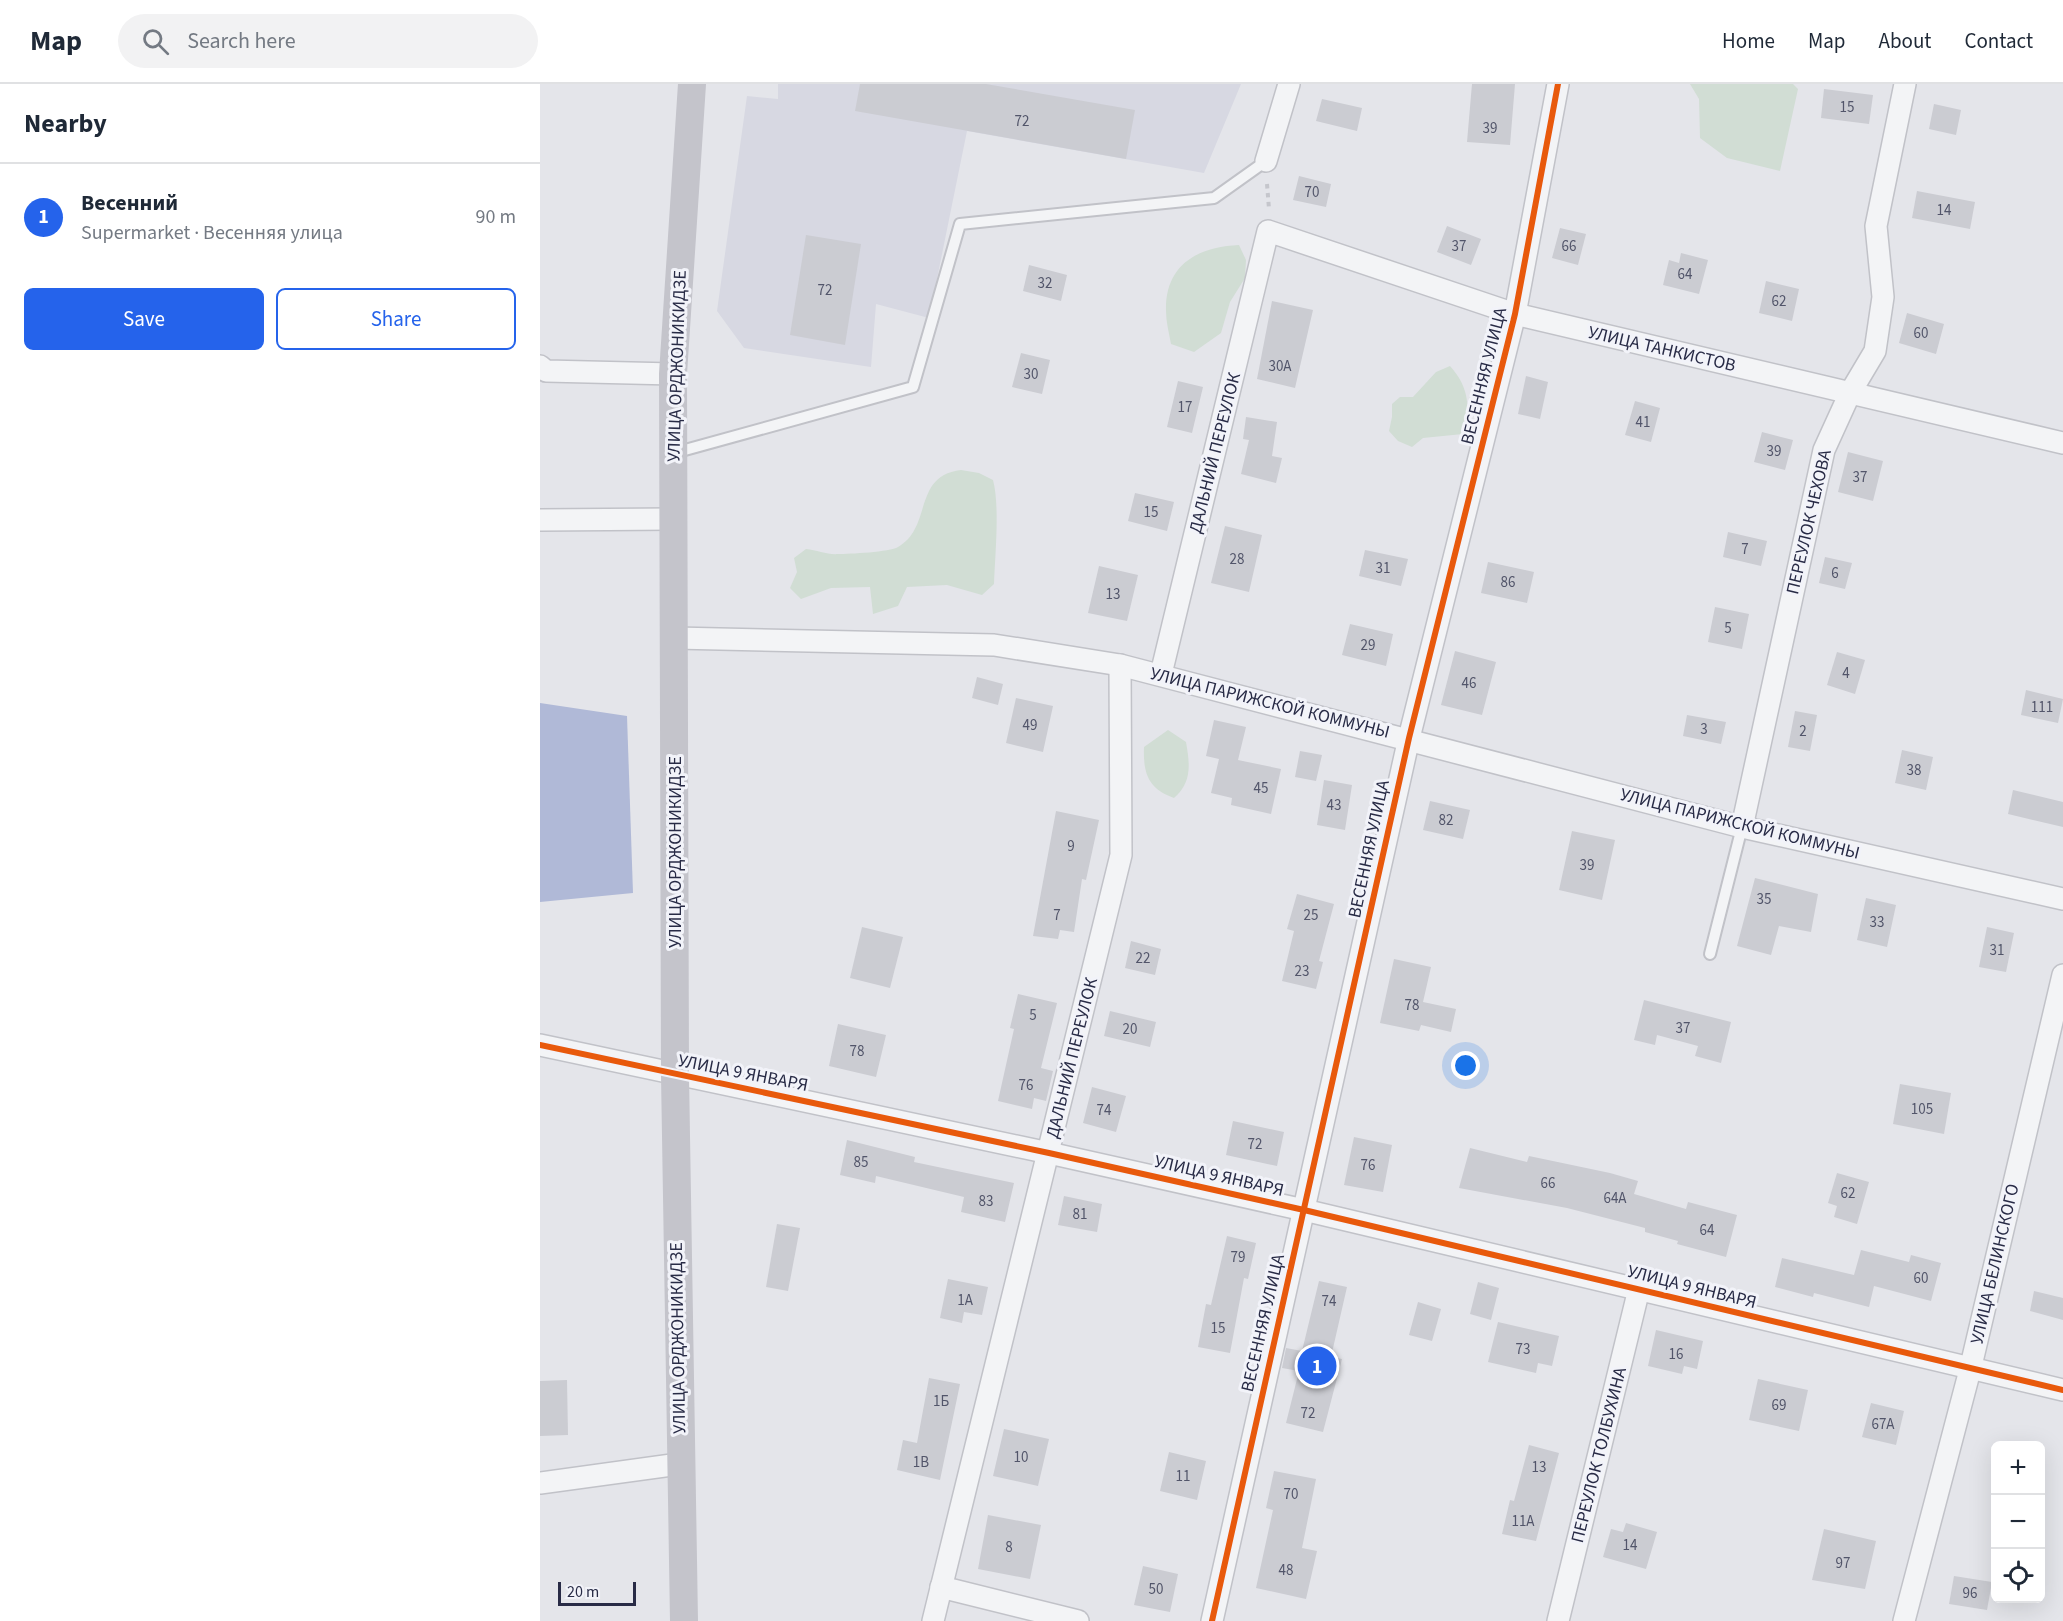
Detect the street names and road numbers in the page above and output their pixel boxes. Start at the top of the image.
street label: УЛИЦА ОРДЖОНИКИДЗЕ [661,270,693,462]
street label: ВЕСЕННЯЯ УЛИЦА [1455,305,1513,447]
street label: УЛИЦА ТАНКИСТОВ [1586,320,1738,378]
street label: ДАЛЬНИЙ ПЕРЕУЛОК [1183,369,1247,536]
street label: ПЕРЕУЛОК ЧЕХОВА [1780,447,1838,597]
street label: УЛИЦА ПАРИЖСКОЙ КОММУНЫ [1148,661,1392,745]
street label: УЛИЦА ОРДЖОНИКИДЗЕ [663,756,688,948]
street label: ВЕСЕННЯЯ УЛИЦА [1342,777,1396,920]
street label: УЛИЦА ПАРИЖСКОЙ КОММУНЫ [1618,782,1862,866]
street label: ДАЛЬНИЙ ПЕРЕУЛОК [1040,974,1104,1141]
street label: УЛИЦА 9 ЯНВАРЯ [676,1048,810,1098]
street label: УЛИЦА 9 ЯНВАРЯ [1152,1149,1286,1203]
street label: УЛИЦА БЕЛИНСКОГО [1964,1181,2026,1347]
street label: УЛИЦА ОРДЖОНИКИДЗЕ [664,1242,692,1434]
street label: ВЕСЕННЯЯ УЛИЦА [1235,1252,1291,1394]
street label: УЛИЦА 9 ЯНВАРЯ [1625,1259,1759,1315]
street label: ПЕРЕУЛОК ТОЛБУХИНА [1565,1364,1633,1545]

